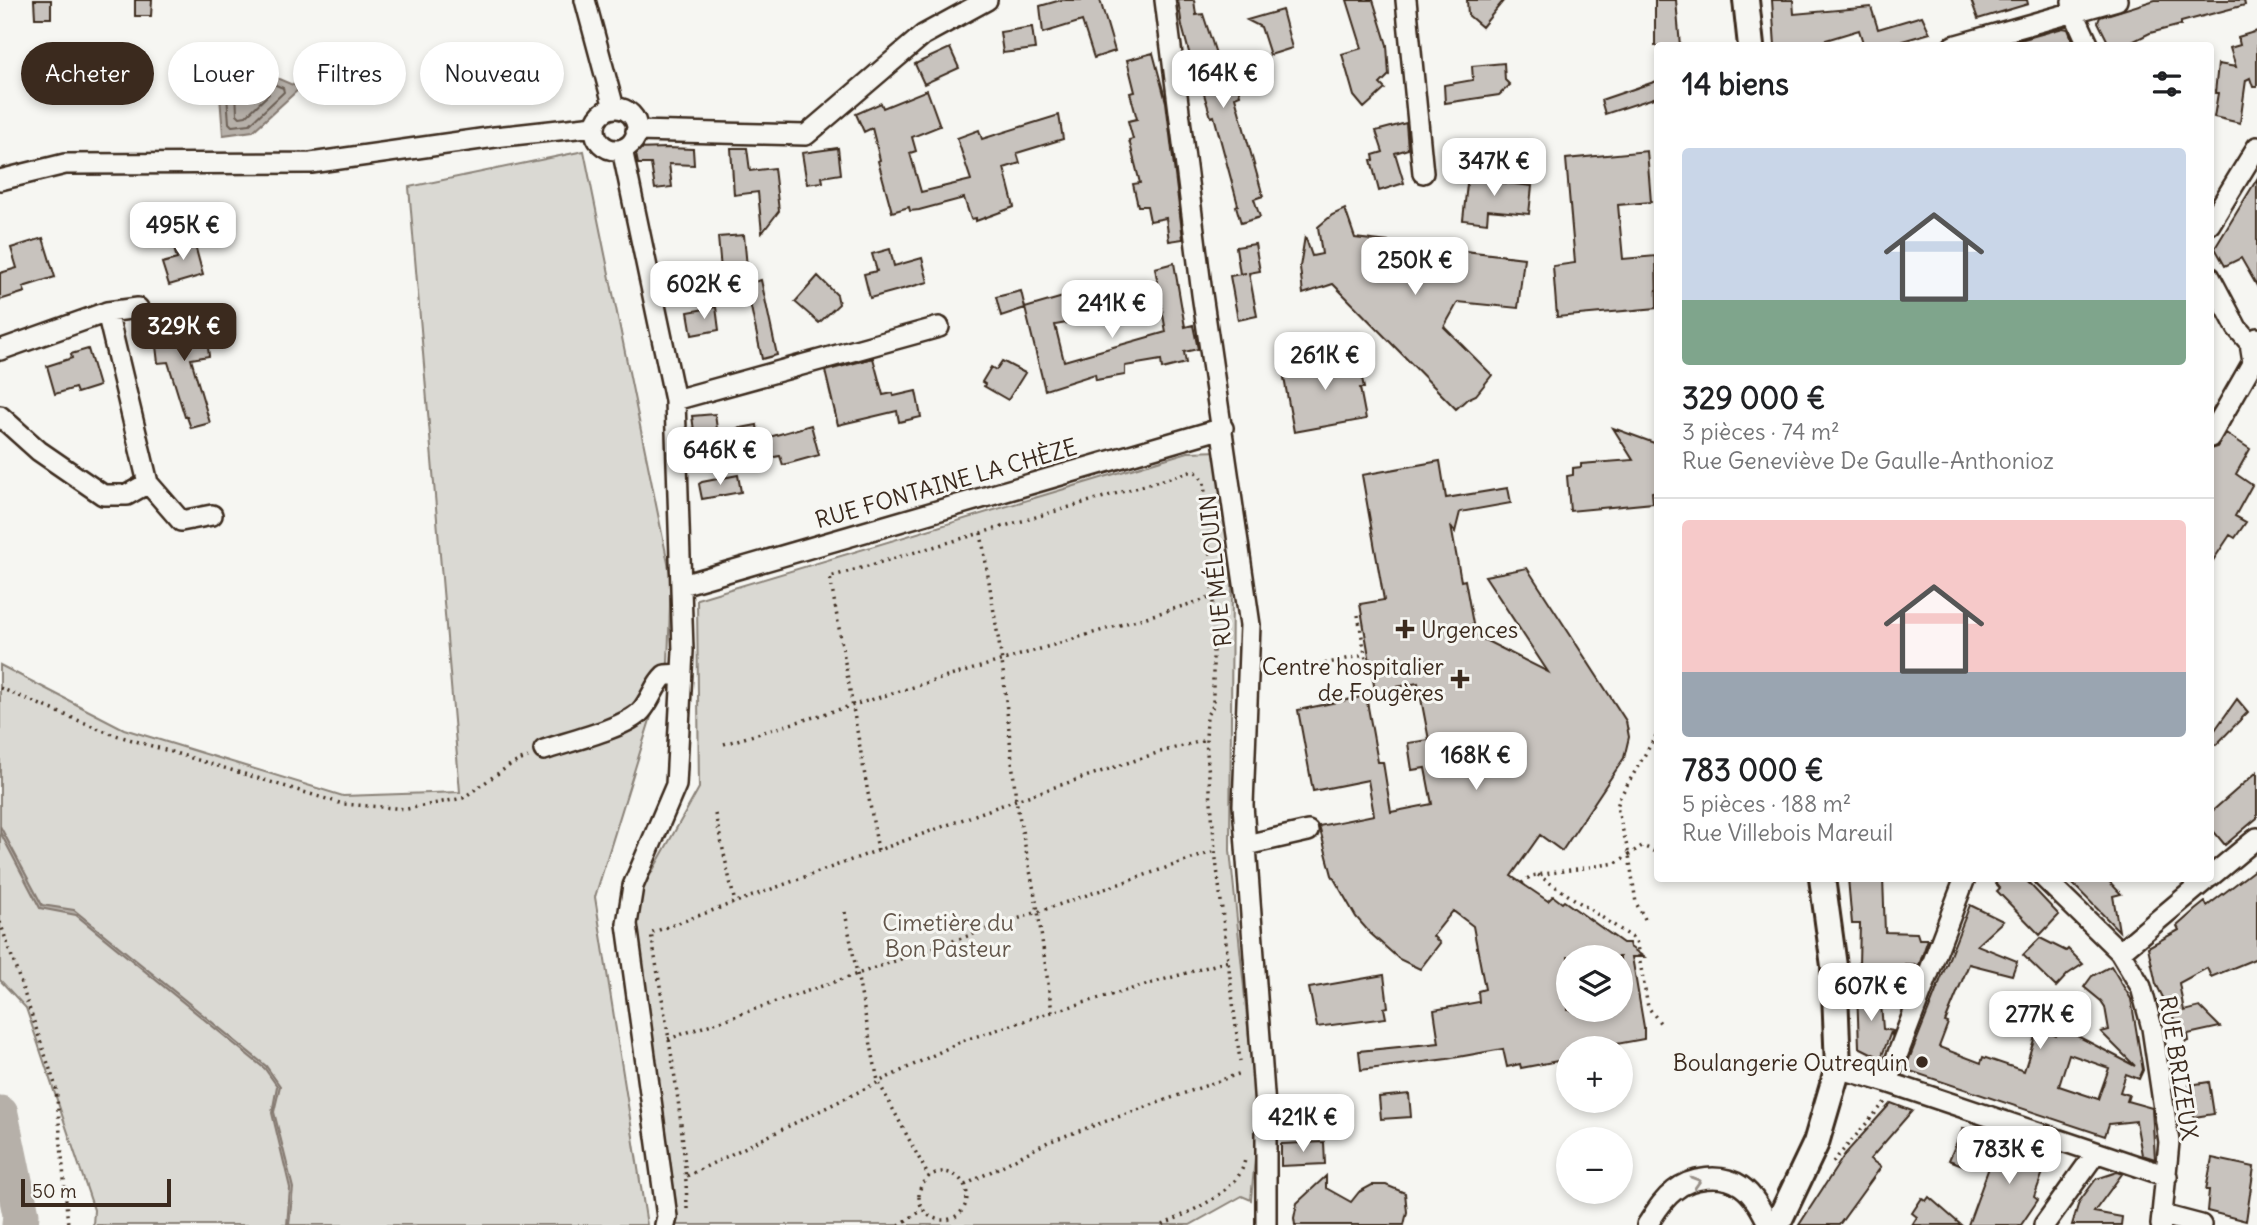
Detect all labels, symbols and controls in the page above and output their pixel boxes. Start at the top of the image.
chip: Acheter [21,42,154,105]
chip: Louer [168,42,279,105]
chip: Filtres [293,42,406,105]
chip: Nouveau [420,42,564,105]
pin: 164K € [1166,50,1280,110]
text: 164K € [1188,58,1258,87]
text: 14 biens [1682,65,1789,103]
icon: filters [2148,65,2186,103]
pin: 347K € [1437,138,1551,198]
text: 347K € [1458,146,1530,175]
icon: home [1871,194,1997,320]
pin: 495K € [126,202,240,262]
text: 495K € [146,210,220,239]
pin: 250K € [1358,238,1472,297]
text: 250K € [1377,245,1453,274]
pin: 602K € [647,262,761,321]
text: 602K € [666,269,742,298]
pin: 241K € [1055,280,1169,340]
text: 241K € [1078,288,1146,317]
pin: 329K € [127,304,241,363]
text: 329K € [147,311,221,340]
pin: 261K € [1268,332,1382,392]
text: 261K € [1290,340,1360,369]
text: 329 000 € [1682,379,1826,417]
text: 3 pièces · 74 m² [1682,417,1840,446]
pin: 646K € [663,428,777,487]
street label: RUE FONTAINE LA CHÈZE [812,432,1080,534]
text: 646K € [683,435,757,464]
text: Rue Geneviève De Gaulle-Anthonioz [1682,446,2054,475]
street label: RUE MÉLOUIN [1193,494,1237,648]
icon: home [1871,566,1997,692]
place label: Urgences [1421,615,1518,644]
marker: Urgences [1395,619,1415,639]
place label: Centre hospitalier de Fougères [1262,652,1445,707]
marker: Centre hospitalier de Fougères [1450,669,1470,689]
pin: 168K € [1419,732,1533,792]
text: 168K € [1441,740,1511,769]
text: 783 000 € [1682,751,1824,789]
text: 5 pièces · 188 m² [1682,789,1851,818]
text: Rue Villebois Mareuil [1682,818,1893,847]
park label: Cimetière du Bon Pasteur [882,908,1014,963]
map controls [1556,945,1633,1204]
button: layers [1556,945,1633,1022]
pin: 607K € [1814,964,1928,1023]
text: 607K € [1834,971,1908,1000]
pin: 277K € [1983,992,2097,1051]
street label: RUE BRIZEUX [2153,994,2205,1143]
text: 277K € [2005,999,2075,1028]
button: + [1556,1036,1633,1113]
place label: Boulangerie Outrequin [1673,1048,1908,1077]
marker: Boulangerie Outrequin [1914,1054,1930,1070]
pin: 421K € [1246,1094,1360,1154]
text: 421K € [1268,1102,1338,1131]
pin: 783K € [1952,1126,2066,1186]
button: − [1556,1127,1633,1204]
text: 783K € [1973,1134,2045,1163]
one-way arrow [1690,1175,1702,1190]
scale bar [21,1176,172,1208]
text: 50 m [32,1179,77,1203]

